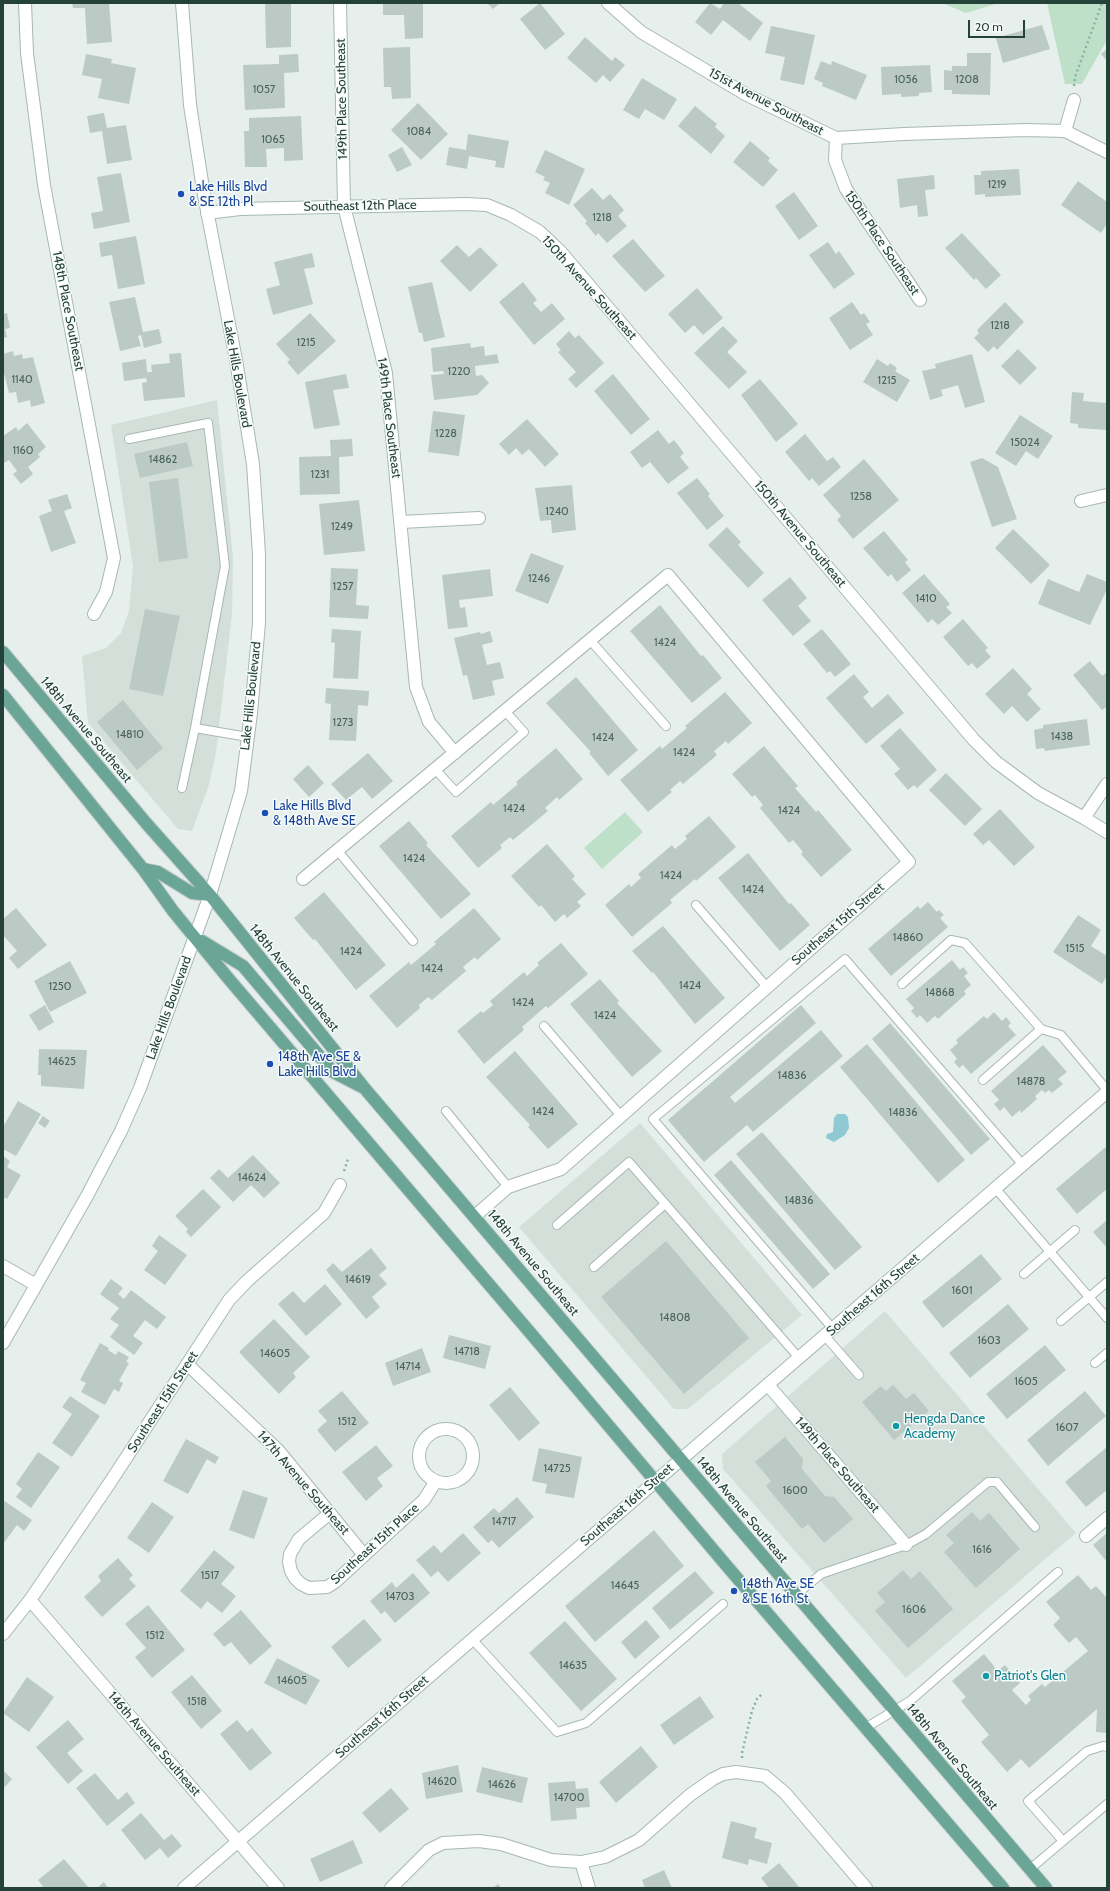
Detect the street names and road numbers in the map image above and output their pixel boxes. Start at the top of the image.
street label: 149th Place Southeast [333,38,351,160]
street label: 151st Avenue Southeast [706,65,826,139]
street label: 150th Place Southeast [841,188,923,298]
street label: Southeast 12th Place [303,197,417,215]
street label: 150th Avenue Southeast [538,233,640,343]
street label: 148th Place Southeast [49,250,87,372]
street label: Lake Hills Boulevard [220,319,254,429]
street label: 149th Place Southeast [374,357,404,479]
street label: 150th Avenue Southeast [751,477,849,591]
street label: Lake Hills Boulevard [238,641,264,751]
street label: 148th Avenue Southeast [37,674,135,786]
street label: Southeast 15th Street [789,880,887,968]
street label: 148th Avenue Southeast [246,921,342,1035]
street label: Lake Hills Boulevard [143,954,195,1062]
street label: 148th Avenue Southeast [484,1207,582,1319]
street label: Southeast 16th Street [823,1250,923,1340]
street label: Southeast 15th Street [124,1348,202,1456]
street label: 149th Place Southeast [791,1414,883,1516]
street label: 147th Avenue Southeast [254,1428,352,1538]
street label: 148th Avenue Southeast [693,1454,791,1566]
street label: Southeast 16th Street [577,1460,677,1550]
street label: Southeast 15th Place [328,1500,422,1588]
street label: Southeast 16th Street [332,1672,432,1762]
street label: 146th Avenue Southeast [104,1689,204,1799]
street label: 148th Avenue Southeast [903,1701,1001,1813]

